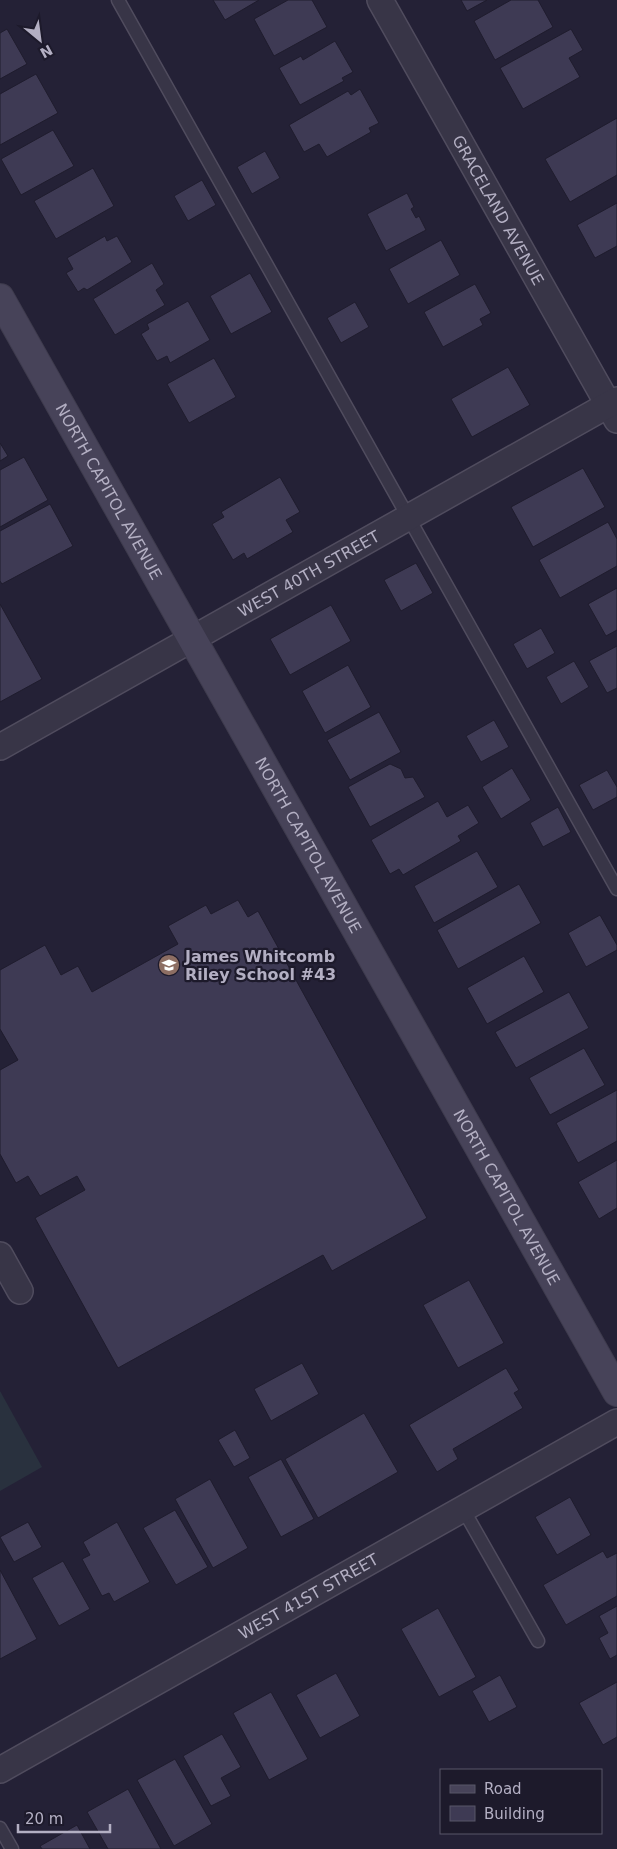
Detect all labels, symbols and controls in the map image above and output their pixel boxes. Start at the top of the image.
north arrow [15,15,65,65]
text: N [37,42,55,61]
street label: GRACELAND AVENUE [449,132,548,288]
street label: NORTH CAPITOL AVENUE [52,400,166,583]
street label: WEST 40TH STREET [234,526,383,621]
street label: NORTH CAPITOL AVENUE [251,754,366,936]
place label: James Whitcomb Riley School #43 [184,947,336,984]
school or university icon: James Whitcomb Riley School #43 [157,953,181,977]
street label: NORTH CAPITOL AVENUE [450,1106,564,1288]
street label: WEST 41ST STREET [235,1549,382,1643]
legend [440,1769,602,1834]
text: Road [484,1780,522,1798]
scale bar [18,1802,110,1834]
text: Building [484,1805,545,1823]
text: 20 m [25,1810,63,1828]

